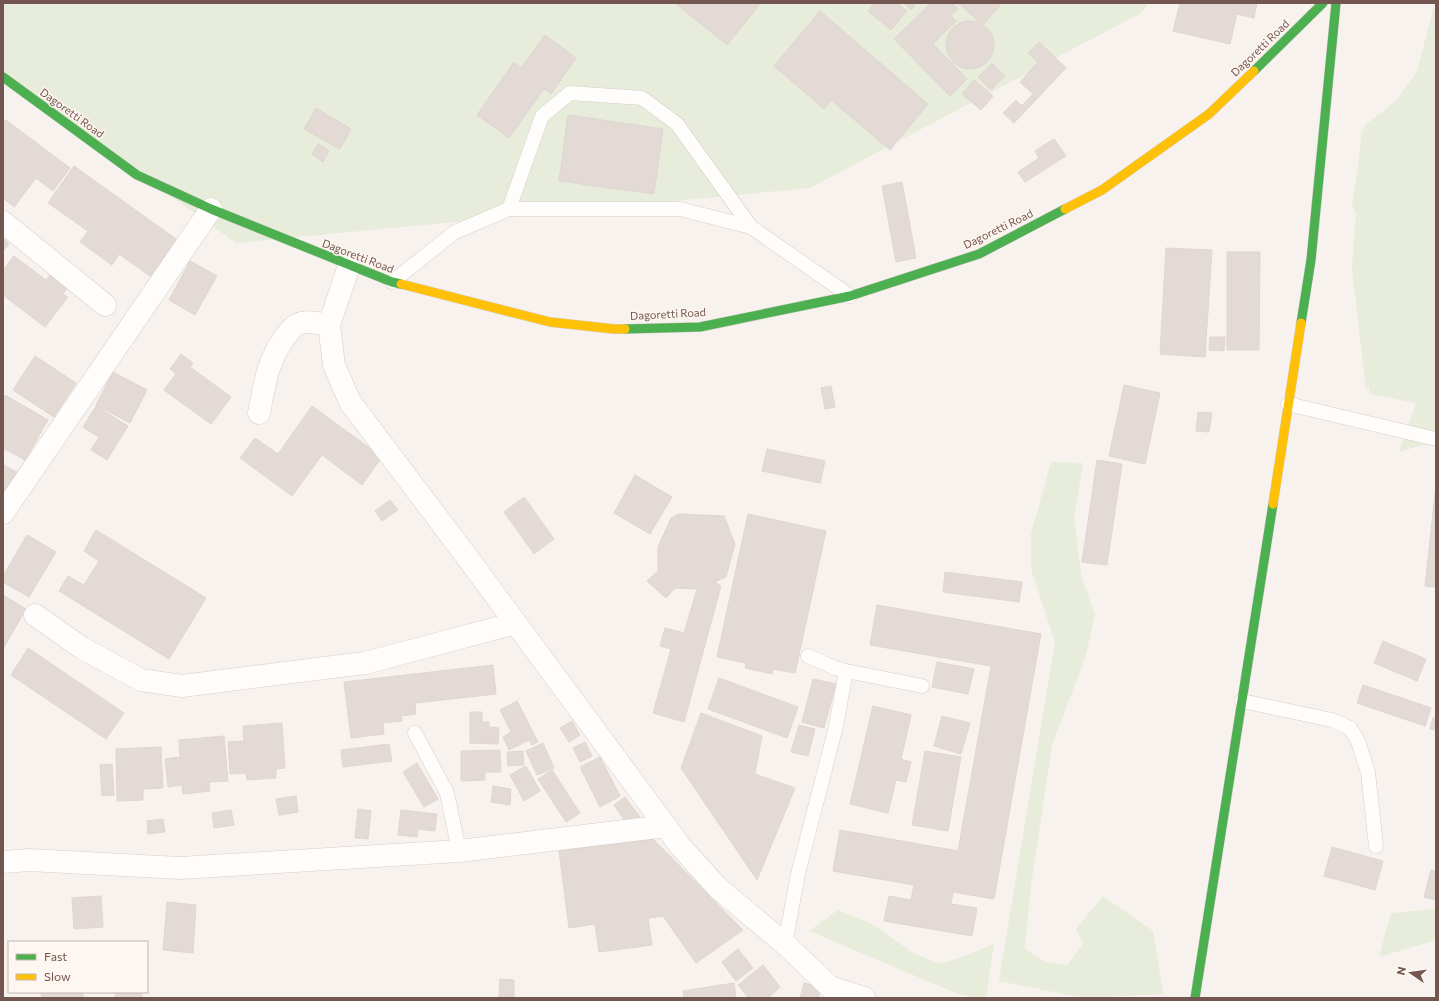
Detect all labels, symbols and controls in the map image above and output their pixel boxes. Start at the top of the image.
street label: Dagoretti Road [1228,17,1291,79]
street label: Dagoretti Road [38,85,107,140]
street label: Dagoretti Road [961,206,1035,251]
street label: Dagoretti Road [320,236,396,275]
street label: Dagoretti Road [630,305,706,322]
legend [8,941,148,993]
text: Fast [44,949,67,963]
north arrow [1391,953,1431,993]
text: N [1394,965,1408,976]
text: Slow [44,969,71,983]

